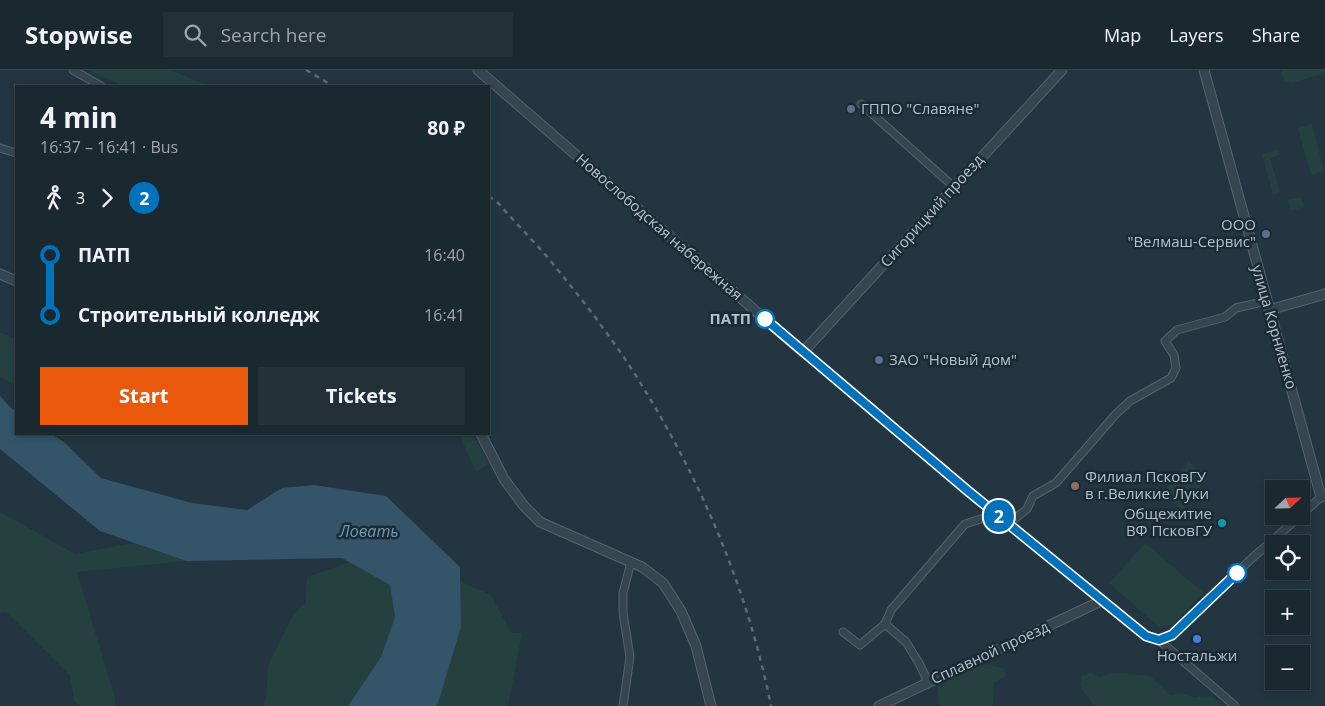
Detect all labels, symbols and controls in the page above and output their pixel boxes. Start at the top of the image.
search box [163,12,513,57]
text: Stopwise [25,18,133,51]
icon: search [181,21,209,49]
text: Search here [221,22,327,48]
text: Map [1104,23,1141,47]
text: Layers [1169,23,1224,47]
text: Share [1252,23,1300,47]
text: 4 min [40,98,118,136]
place label: ГППО "Славяне" [861,98,979,118]
marker: ГППО "Славяне" [845,103,857,115]
text: 80 ₽ [427,115,465,141]
text: 16:37 – 16:41 · Bus [40,136,178,158]
street label: Новослободская набережная [572,148,747,304]
street label: Сигорицкий проезд [875,149,987,271]
icon: walk [40,184,68,212]
icon: forward [93,184,121,212]
text: 2 [139,186,149,210]
text: 3 [76,187,85,209]
place label: ООО "Велмаш-Сервис" [1127,214,1256,251]
marker: ООО "Велмаш-Сервис" [1260,228,1272,240]
text: ПАТП [78,242,130,268]
text: 16:40 [424,244,465,266]
street label: улица Корниенко [1248,262,1302,391]
text: Строительный колледж [78,302,320,328]
text: 16:41 [424,304,465,326]
place label: ПАТП [710,308,751,328]
marker: ПАТП [755,309,775,329]
place label: ЗАО "Новый дом" [889,349,1017,369]
marker: ЗАО "Новый дом" [873,354,885,366]
button: Start [40,367,248,425]
button: Tickets [258,367,465,425]
place label: Филиал ПсковГУ в г.Великие Луки [1085,466,1209,503]
marker: Филиал ПсковГУ в г.Великие Луки [1069,480,1081,492]
north arrow [1265,480,1310,525]
map controls [1265,480,1310,690]
line badge: 2 [983,500,1015,532]
place label: Общежитие ВФ ПсковГУ [1124,503,1213,540]
text: 2 [994,504,1004,528]
marker: Общежитие ВФ ПсковГУ [1216,517,1228,529]
water label: Ловать [338,520,399,542]
button: locate [1265,535,1310,580]
unlabelled marker [1227,563,1247,583]
button: + [1265,590,1310,635]
street label: Сплавной проезд [927,616,1052,688]
marker: Ностальжи [1191,633,1203,645]
place label: Ностальжи [1157,645,1237,665]
button: − [1265,645,1310,690]

